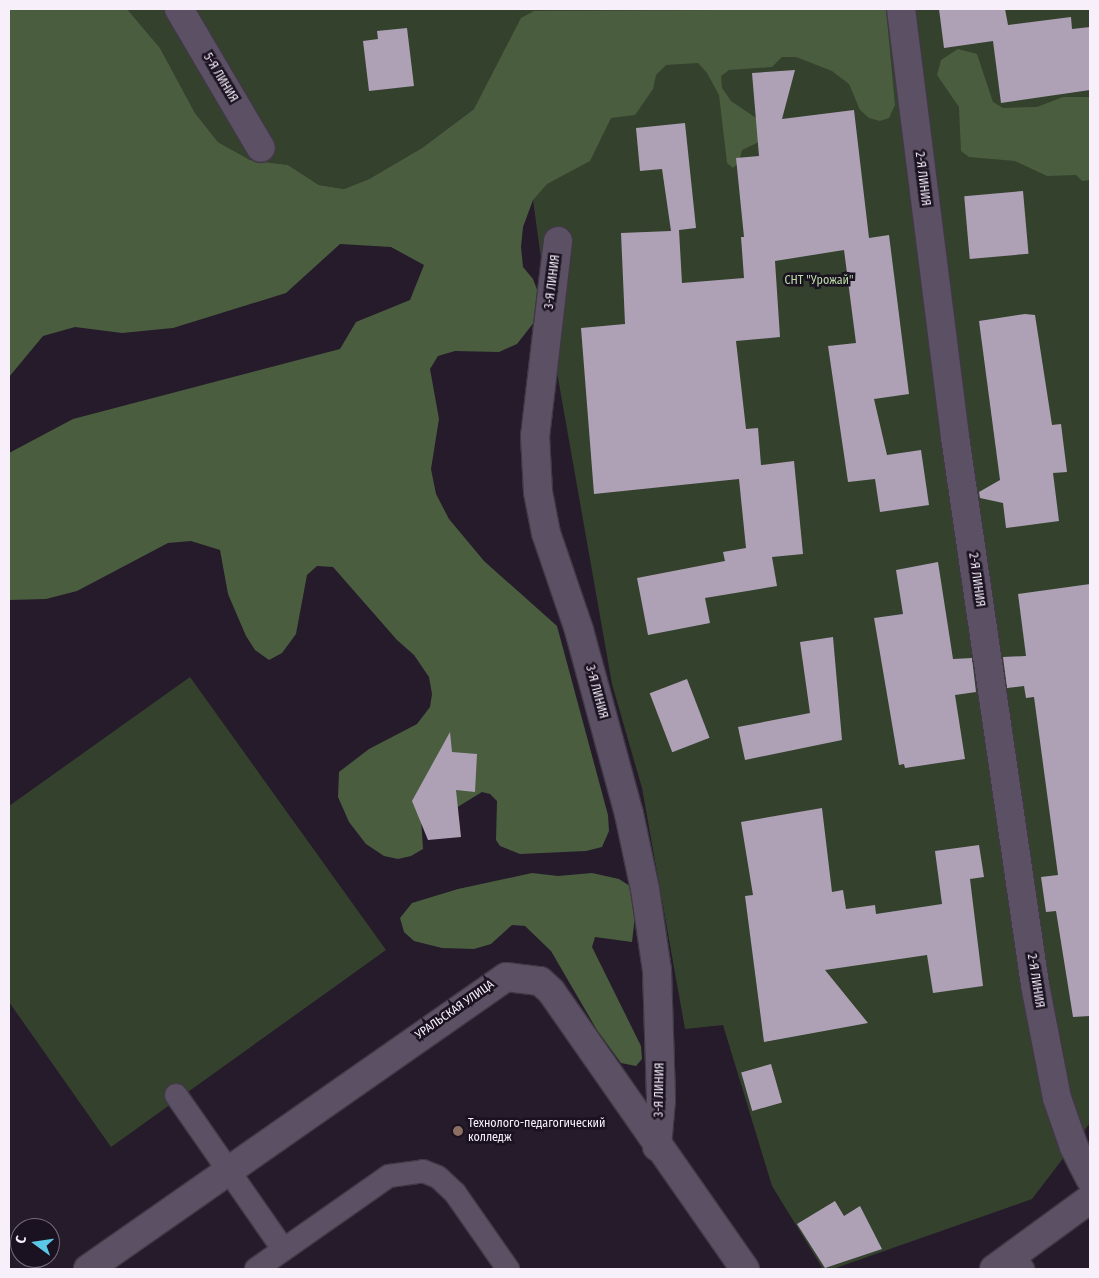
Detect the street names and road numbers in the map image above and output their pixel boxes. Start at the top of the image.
street label: 5-Я ЛИНИЯ [200,51,240,105]
street label: 2-Я ЛИНИЯ [912,151,932,207]
street label: 3-Я ЛИНИЯ [543,254,563,310]
street label: 2-Я ЛИНИЯ [965,552,987,608]
street label: 3-Я ЛИНИЯ [582,664,610,720]
street label: 2-Я ЛИНИЯ [1024,953,1046,1009]
street label: УРАЛЬСКАЯ УЛИЦА [413,978,497,1042]
street label: 3-Я ЛИНИЯ [652,1063,668,1117]

